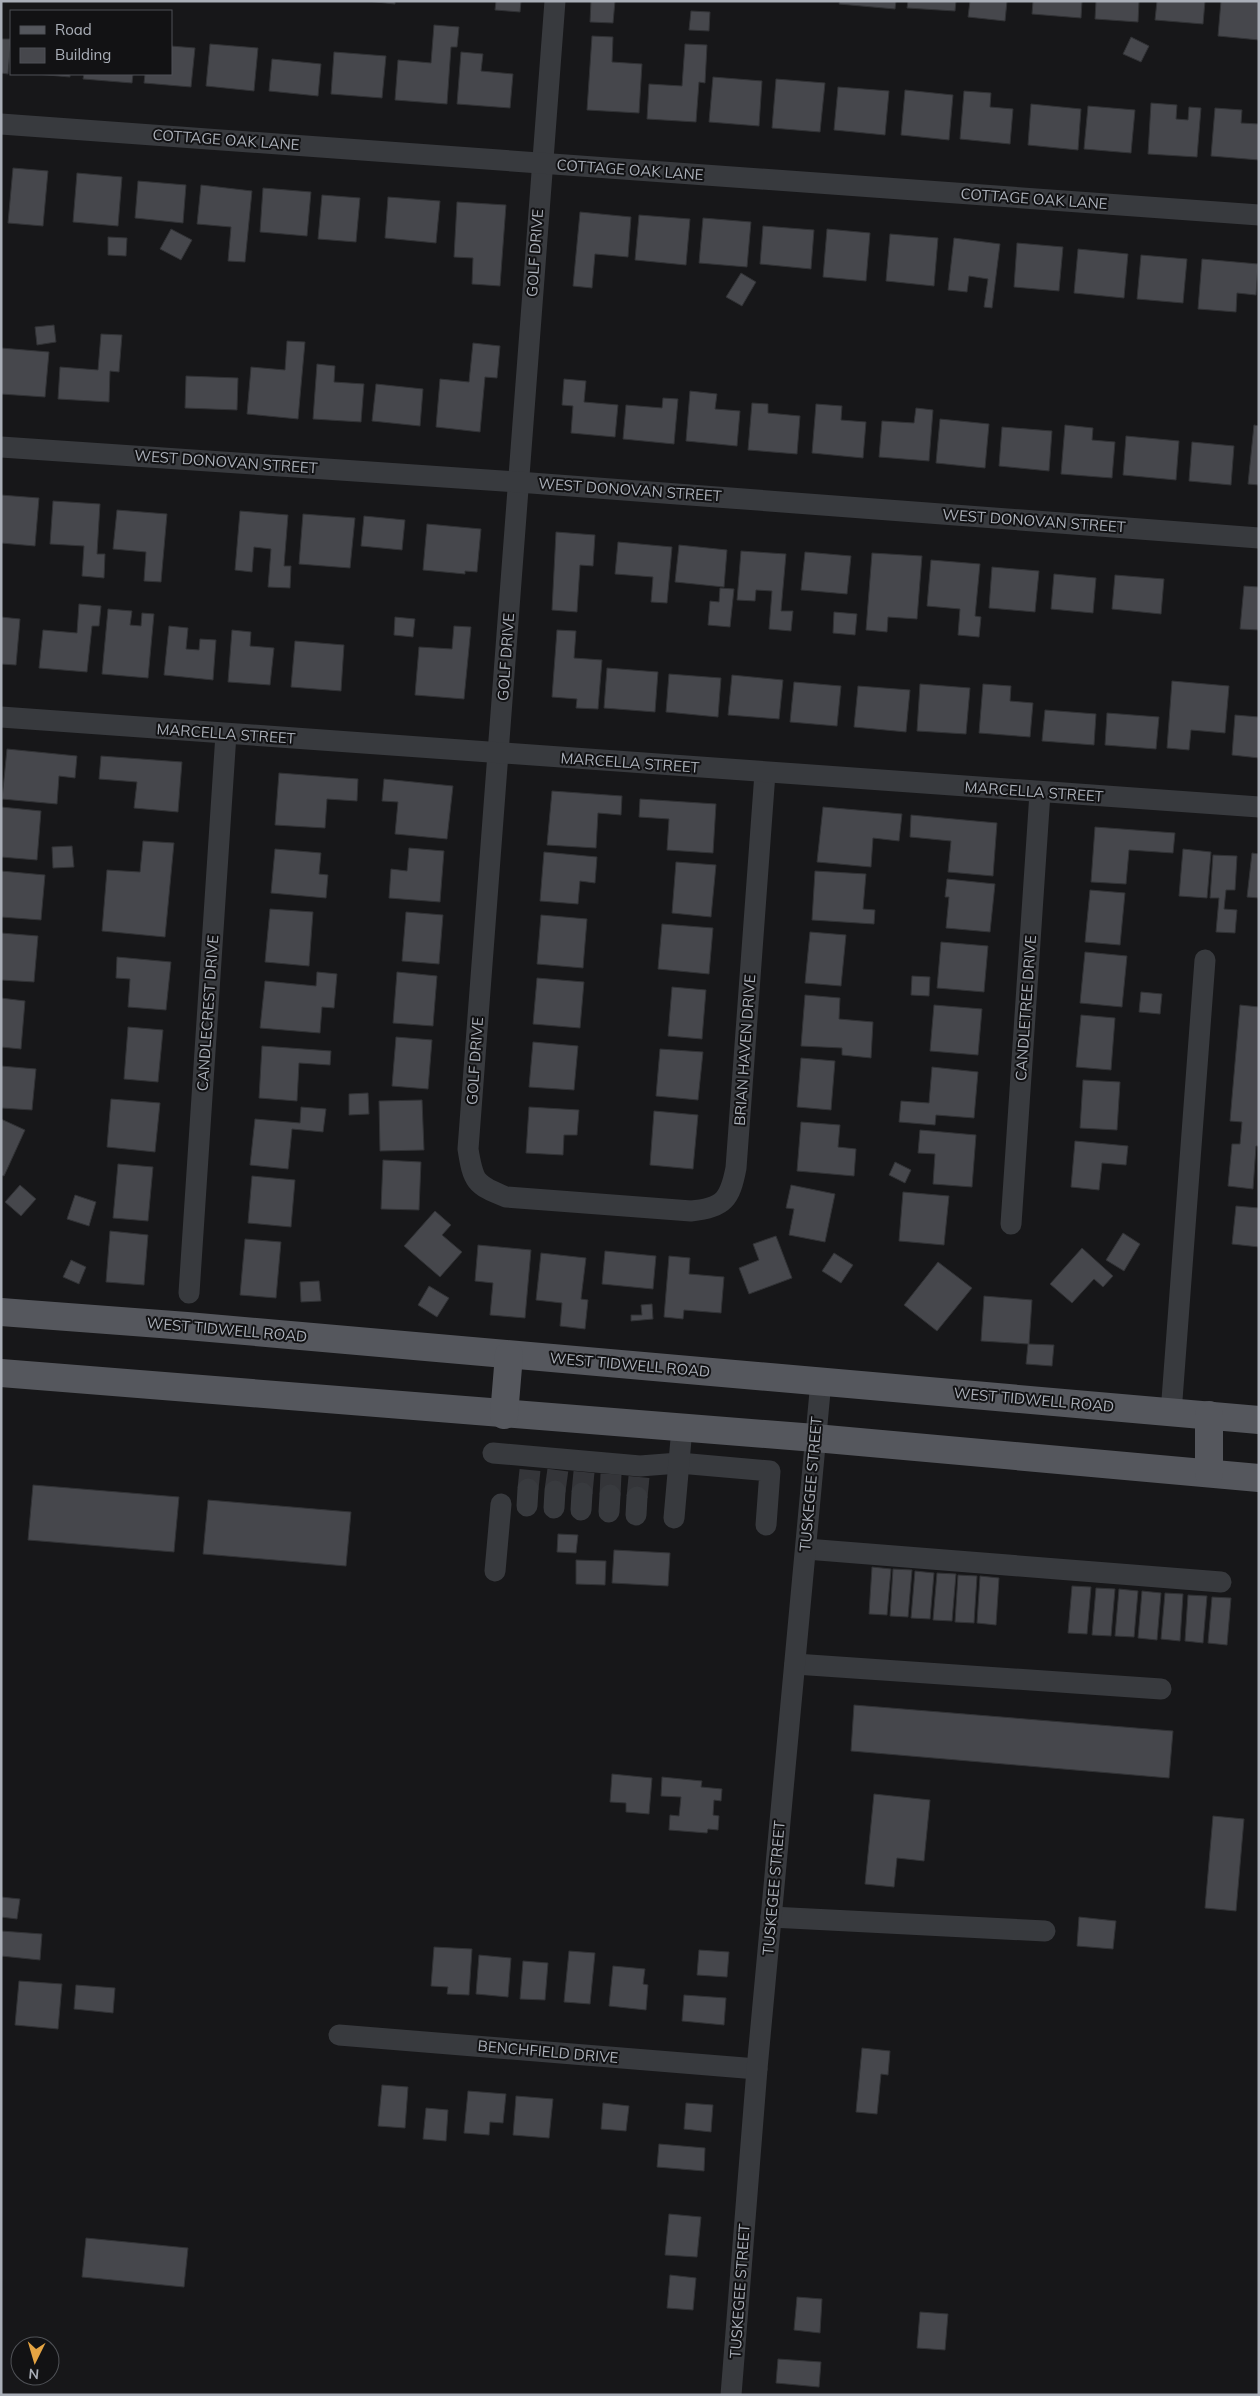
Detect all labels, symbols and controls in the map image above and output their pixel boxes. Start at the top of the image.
legend [10,10,172,75]
text: Road [55,20,92,39]
text: Building [55,45,111,64]
street label: COTTAGE OAK LANE [152,125,300,154]
street label: COTTAGE OAK LANE [556,155,704,184]
street label: COTTAGE OAK LANE [960,184,1108,213]
street label: GOLF DRIVE [522,208,547,297]
street label: WEST DONOVAN STREET [134,446,318,477]
street label: WEST DONOVAN STREET [538,474,722,505]
street label: WEST DONOVAN STREET [942,505,1126,536]
street label: GOLF DRIVE [493,612,518,701]
street label: MARCELLA STREET [156,719,296,748]
street label: MARCELLA STREET [560,748,700,777]
street label: MARCELLA STREET [964,777,1104,806]
street label: CANDLECREST DRIVE [193,934,222,1092]
street label: CANDLETREE DRIVE [1011,934,1040,1081]
street label: BRIAN HAVEN DRIVE [730,974,759,1126]
street label: GOLF DRIVE [462,1016,487,1105]
street label: WEST TIDWELL ROAD [146,1313,308,1346]
street label: WEST TIDWELL ROAD [549,1348,711,1381]
street label: WEST TIDWELL ROAD [953,1383,1115,1416]
street label: TUSKEGEE STREET [795,1416,826,1552]
street label: TUSKEGEE STREET [758,1820,789,1956]
street label: BENCHFIELD DRIVE [477,2036,619,2067]
street label: TUSKEGEE STREET [725,2223,754,2359]
north arrow [10,2336,60,2386]
text: N [28,2365,40,2383]

